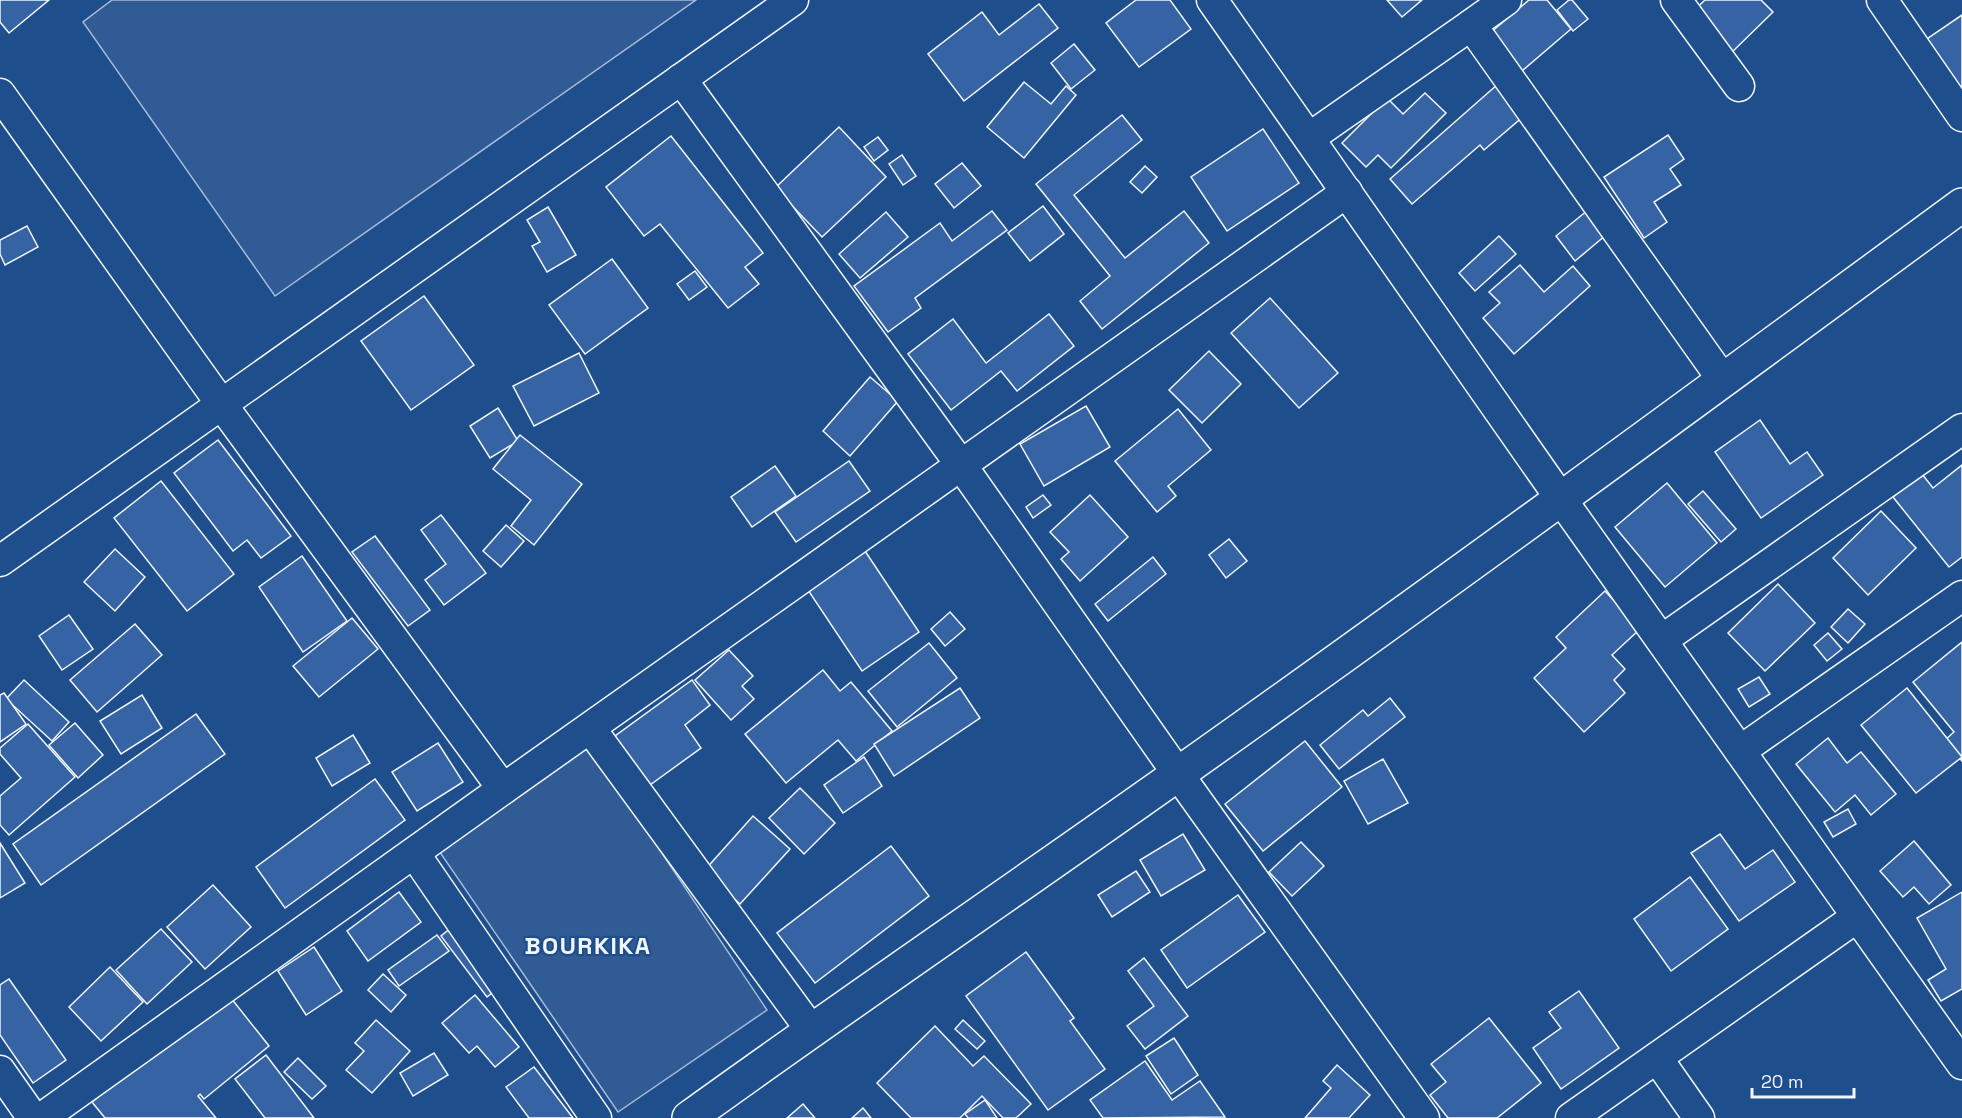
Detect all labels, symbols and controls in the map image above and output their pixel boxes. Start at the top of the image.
district label: BOURKIKA [524,930,652,961]
scale bar [1752,1061,1854,1099]
text: 20 m [1761,1070,1804,1093]

